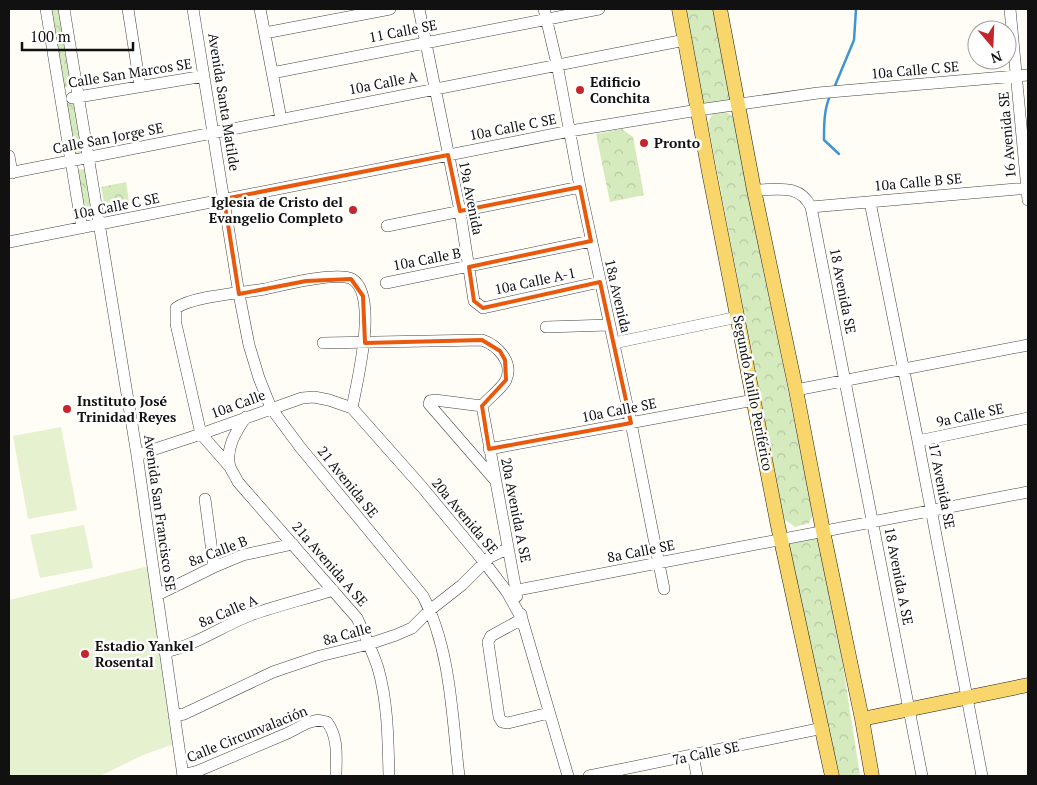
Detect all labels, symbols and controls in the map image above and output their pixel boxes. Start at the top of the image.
street label: 11 Calle SE [367,15,439,46]
scale bar [22,20,134,52]
north arrow [967,20,1017,70]
text: 100 m [30,26,71,46]
street label: Avenida Santa Matilde [204,32,245,172]
text: N [988,47,1005,69]
street label: Calle San Marcos SE [67,53,193,92]
street label: 10a Calle C SE [870,56,960,83]
street label: 10a Calle A [347,66,419,98]
place label: Edificio Conchita [590,72,650,107]
marker: Edificio Conchita [574,84,586,96]
street label: 16 Avenida SE [993,91,1020,179]
street label: 10a Calle C SE [468,109,558,144]
street label: Calle San Jorge SE [51,117,165,158]
place label: Pronto [654,133,700,152]
marker: Pronto [638,137,650,149]
street label: 19a Avenida [455,159,488,237]
street label: 10a Calle B SE [873,168,963,195]
street label: 10a Calle C SE [71,188,161,223]
place label: Iglesia de Cristo del Evangelio Completo [209,192,343,227]
marker: Iglesia de Cristo del Evangelio Completo [347,204,359,216]
street label: 10a Calle B [391,243,463,274]
street label: 18 Avenida SE [826,246,861,335]
street label: 18a Avenida [601,257,636,335]
street label: 10a Calle A-1 [493,263,577,298]
street label: Segundo Anillo Periférico [729,313,778,473]
street label: 10a Calle [208,385,268,422]
place label: Instituto José Trinidad Reyes [77,391,176,426]
street label: 10a Calle SE [580,393,658,426]
street label: 9a Calle SE [934,398,1005,431]
marker: Instituto José Trinidad Reyes [61,403,73,415]
street label: Avenida San Francisco SE [140,433,181,592]
street label: 17 Avenida SE [925,441,960,530]
street label: 21 Avenida SE [314,442,383,521]
street label: 20a Avenida A SE [497,456,536,564]
street label: 20a Avenida SE [428,474,503,558]
street label: 21a Avenida A SE [288,517,372,610]
street label: 18 Avenida A SE [881,525,918,626]
street label: 8a Calle B [186,531,250,570]
street label: 8a Calle SE [605,535,676,566]
street label: 8a Calle A [195,589,261,631]
street label: 8a Calle [321,618,373,649]
place label: Estadio Yankel Rosental [95,636,194,671]
marker: Estadio Yankel Rosental [79,648,91,660]
street label: Calle Circunvalación [184,700,311,766]
street label: 7a Calle SE [671,736,741,769]

